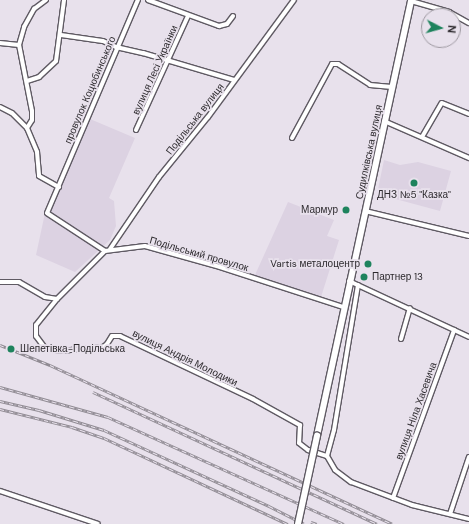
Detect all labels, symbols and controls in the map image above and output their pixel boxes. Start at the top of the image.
north arrow [421,8,461,48]
street label: вулиця Лесі Українки [130,23,180,117]
text: N [445,24,459,34]
street label: провулок Коцюбинського [62,34,118,146]
street label: Подільська вулиця [163,81,227,157]
street label: Судилківська вулиця [353,104,385,200]
marker: ДНЗ №5 "Казка" [409,178,419,188]
place label: ДНЗ №5 "Казка" [377,189,451,201]
place label: Мармур [301,204,338,216]
marker: Мармур [341,205,351,215]
street label: Подільський провулок [148,234,250,274]
place label: Vartis металоцентр [270,258,360,270]
marker: Vartis металоцентр [363,259,373,269]
place label: Партнер 13 [372,271,423,283]
marker: Партнер 13 [359,272,369,282]
street label: вулиця Андрія Молодики [130,327,240,389]
marker: Шепетівка-Подільська [5,343,17,355]
place label: Шепетівка-Подільська [20,343,125,355]
street label: вулиця Ніла Хасевича [393,361,439,461]

